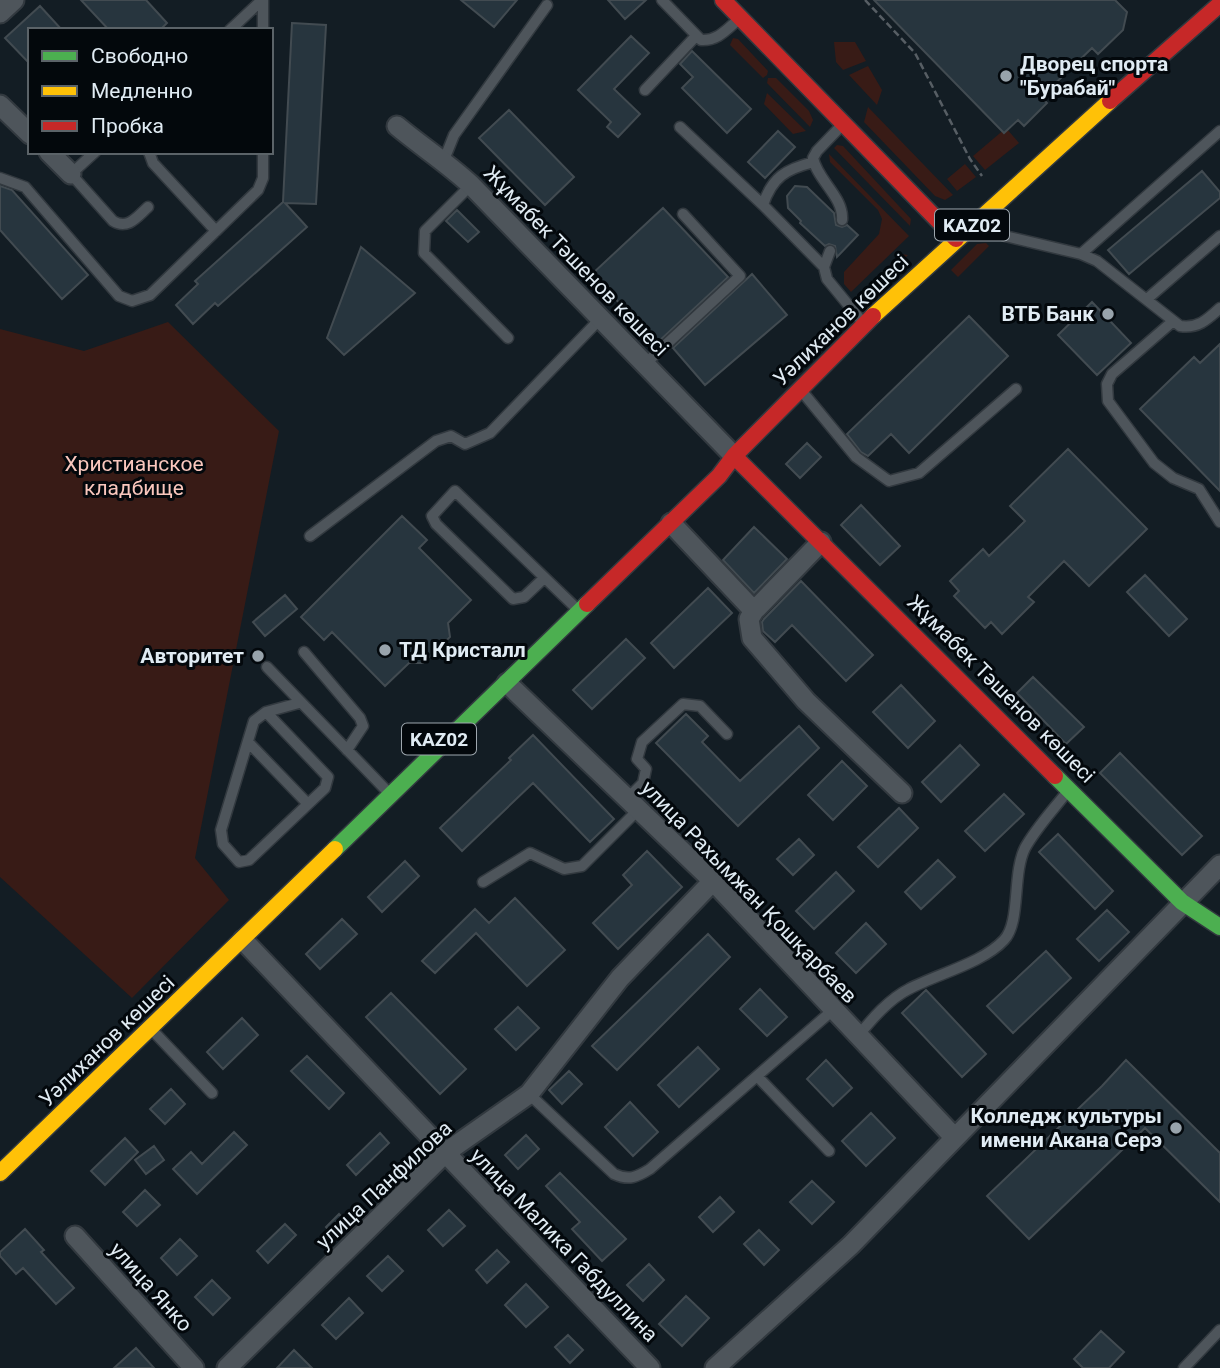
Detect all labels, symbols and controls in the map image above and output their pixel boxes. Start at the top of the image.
legend [28,28,273,154]
text: Свободно [91,44,188,68]
place label: Дворец спорта "Бурабай" [1020,52,1168,100]
marker: Дворец спорта "Бурабай" [998,68,1014,84]
text: Медленно [91,79,193,103]
text: Пробка [91,114,164,138]
street label: Жұмабек Тәшенов көшесі [479,161,673,361]
road number: KАZ02 [935,210,1009,241]
street label: Уәлиханов көшесі [769,249,913,391]
place label: ВТБ Банк [1001,302,1094,326]
marker: ВТБ Банк [1100,306,1116,322]
park label: Христианское кладбище [64,452,204,500]
street label: Жұмабек Тәшенов көшесі [902,590,1100,788]
place label: ТД Кристалл [399,638,526,662]
marker: ТД Кристалл [377,642,393,658]
place label: Авторитет [140,644,244,668]
marker: Авторитет [250,648,266,664]
road number: KАZ02 [402,724,476,754]
street label: улица Рахымжан Қошқарбаев [636,776,862,1008]
street label: Уәлиханов көшесі [35,970,179,1112]
place label: Колледж культуры имени Акана Серэ [970,1104,1162,1152]
street label: улица Панфилова [311,1116,457,1254]
marker: Колледж культуры имени Акана Серэ [1168,1120,1184,1136]
street label: улица Малика Габдуллина [465,1143,663,1347]
street label: улица Янко [105,1238,197,1336]

